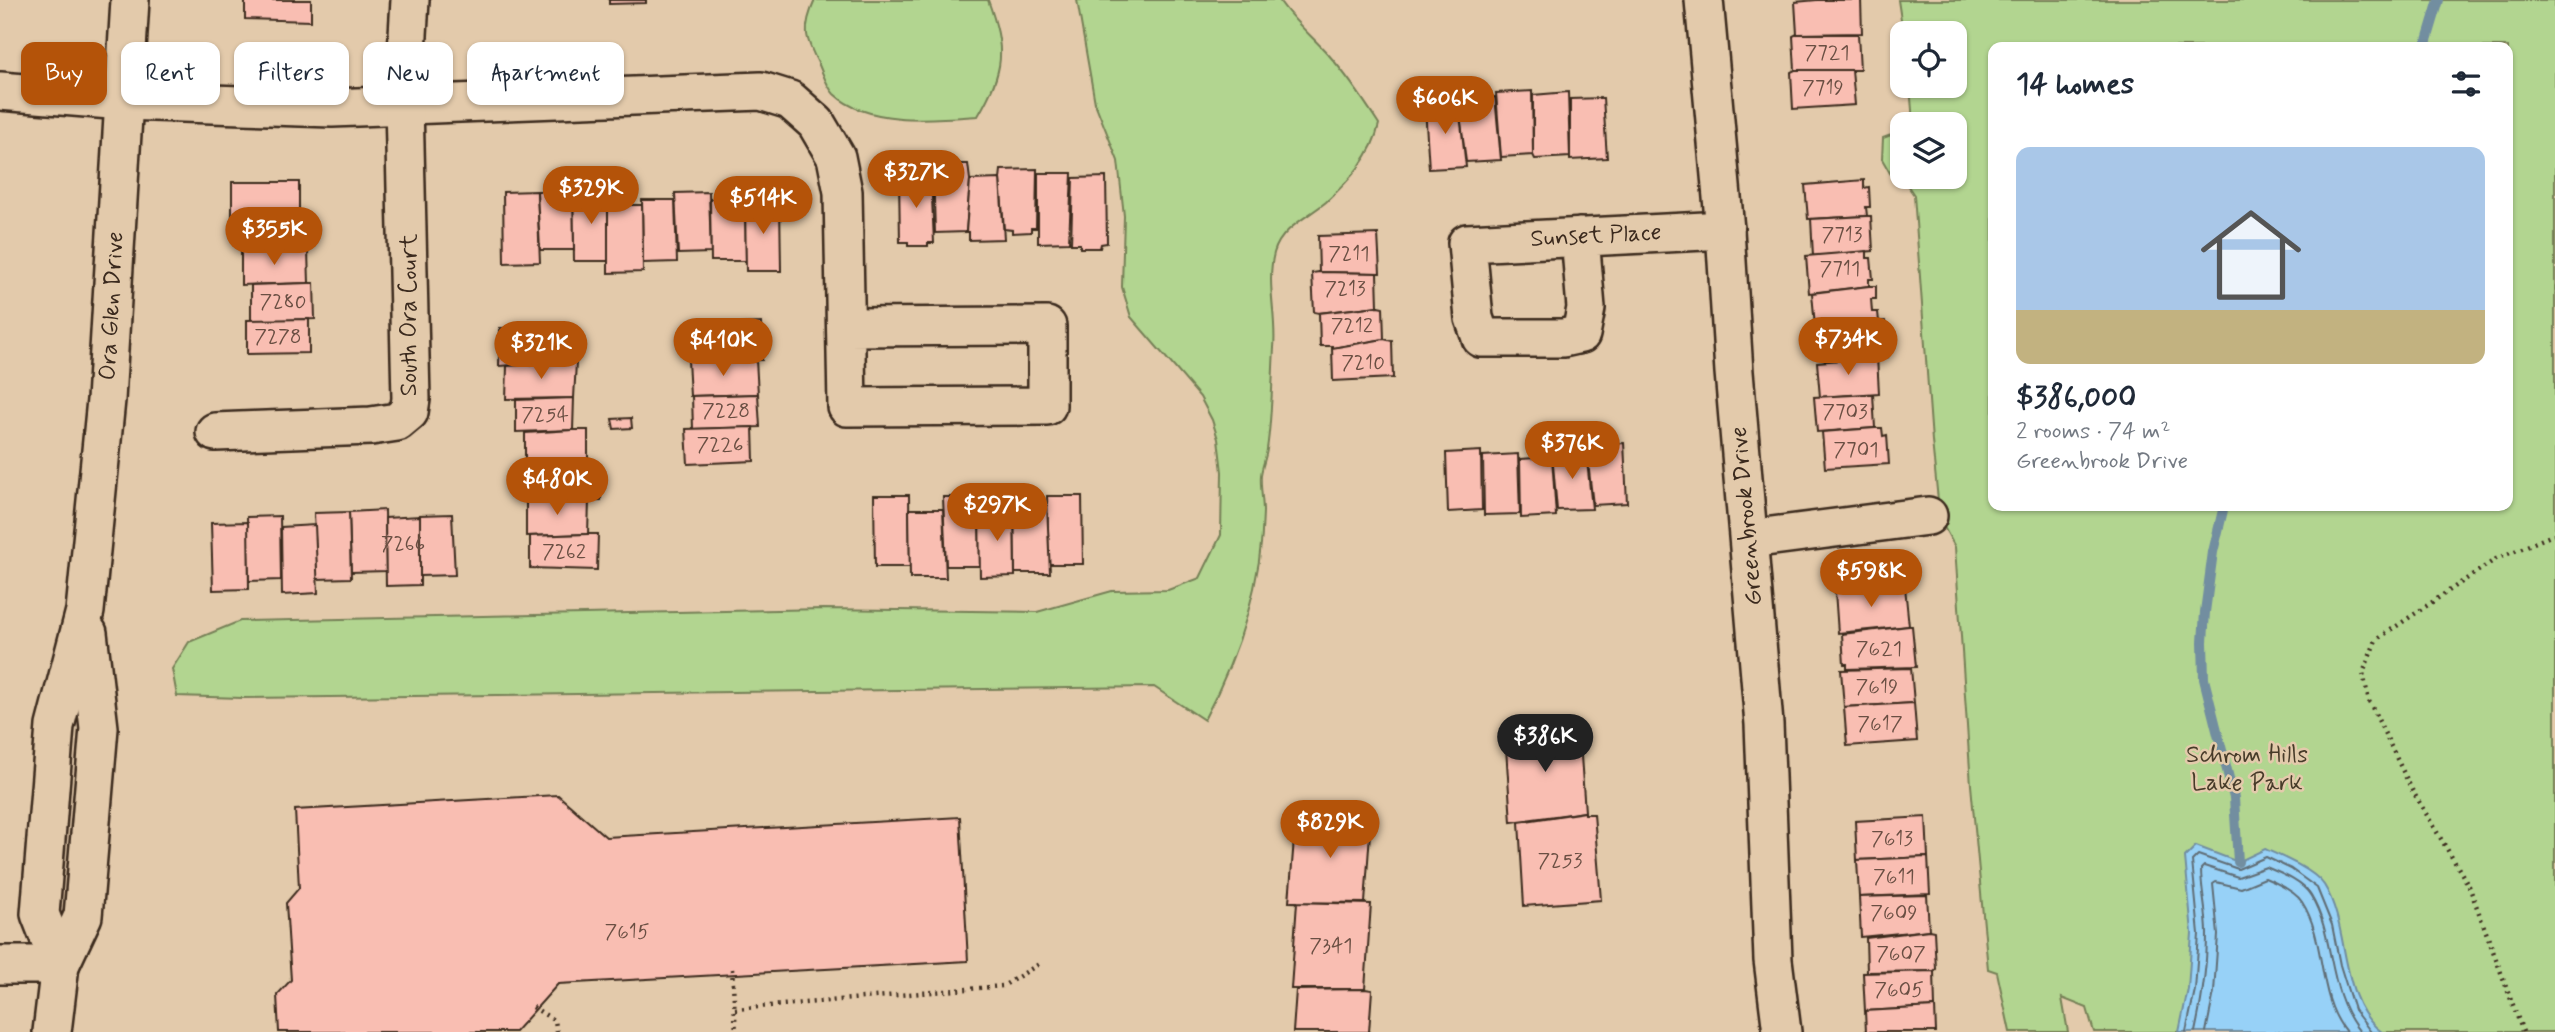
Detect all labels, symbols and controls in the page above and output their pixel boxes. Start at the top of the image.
map controls [1890,21,1967,189]
button: locate [1890,21,1967,98]
house number: 7721 [1804,39,1850,67]
chip: Buy [21,42,107,105]
chip: Rent [121,42,220,105]
chip: Filters [234,42,349,105]
chip: New [363,42,453,105]
chip: Apartment [467,42,624,105]
text: 14 homes [2016,65,2134,104]
icon: filters [2447,65,2485,103]
house number: 7719 [1802,74,1844,102]
pin: $606K [1396,76,1494,136]
text: $606K [1412,84,1478,114]
button: layers [1890,112,1967,189]
pin: $327K [867,150,965,210]
text: $327K [883,158,949,188]
pin: $329K [542,166,640,226]
text: $329K [559,174,623,204]
pin: $514K [714,176,812,236]
text: $514K [730,184,797,214]
icon: home [2188,192,2314,318]
pin: $355K [225,208,323,267]
text: $355K [241,215,307,245]
street label: Sunset Place [1530,217,1662,255]
house number: 7713 [1822,221,1863,249]
street label: Ora Glen Drive [93,231,131,381]
street label: South Ora Court [394,234,425,396]
house number: 7211 [1328,240,1370,268]
house number: 7711 [1820,255,1860,283]
house number: 7213 [1324,275,1366,303]
house number: 7280 [260,288,306,316]
house number: 7212 [1331,312,1373,340]
pin: $410K [674,318,772,378]
pin: $734K [1799,318,1897,377]
pin: $321K [492,322,590,381]
house number: 7278 [254,323,302,351]
text: $734K [1815,325,1882,355]
text: $410K [690,326,756,356]
text: $321K [510,329,572,359]
house number: 7210 [1341,349,1385,377]
text: $386,000 [2016,378,2136,417]
house number: 7228 [702,397,750,425]
house number: 7703 [1822,398,1868,426]
house number: 7254 [521,401,569,429]
text: 2 rooms · 74 m² [2016,417,2171,447]
pin: $376K [1523,421,1621,481]
street label: Greenbrook Drive [1724,425,1770,607]
text: $376K [1541,429,1603,459]
house number: 7226 [696,431,744,459]
house number: 7701 [1833,436,1879,464]
text: Greenbrook Drive [2016,447,2188,477]
pin: $480K [508,458,606,517]
text: $480K [522,465,592,495]
pin: $297K [948,484,1046,543]
text: $297K [963,491,1031,521]
house number: 7266 [381,530,425,558]
house number: 7262 [542,538,586,566]
pin: $598K [1822,550,1920,609]
text: $598K [1836,557,1906,587]
house number: 7621 [1856,635,1902,663]
house number: 7619 [1856,673,1898,701]
house number: 7617 [1857,710,1903,738]
pin: $386K [1496,714,1594,774]
text: $386K [1513,722,1577,752]
park label: Schrom Hills Lake Park [2186,740,2308,799]
pin: $829K [1281,800,1379,860]
text: $829K [1297,808,1363,838]
house number: 7613 [1871,825,1914,853]
house number: 7253 [1537,847,1583,875]
house number: 7611 [1873,863,1915,891]
house number: 7609 [1870,899,1918,927]
house number: 7615 [604,918,650,946]
house number: 7341 [1309,932,1353,960]
house number: 7607 [1876,940,1926,968]
house number: 7605 [1874,976,1924,1004]

